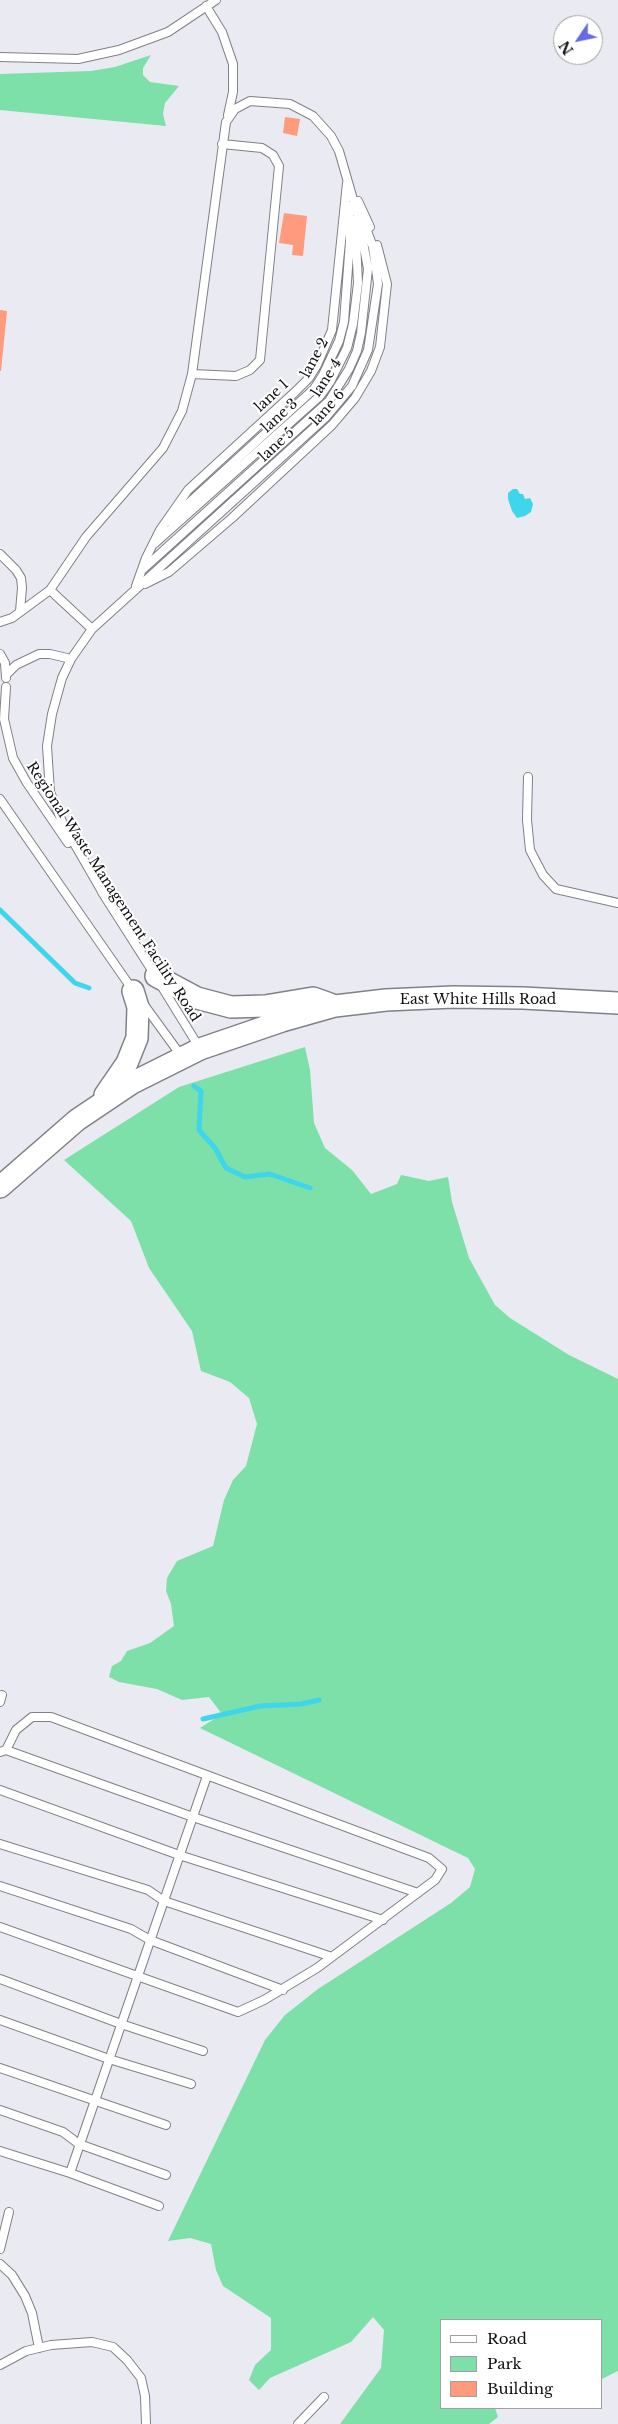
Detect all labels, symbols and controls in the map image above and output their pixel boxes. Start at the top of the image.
north arrow [553,15,603,65]
text: N [555,37,578,58]
street label: lane 2 [298,335,332,381]
street label: lane 4 [308,356,346,400]
street label: lane 1 [252,376,292,416]
street label: lane 6 [307,386,349,430]
street label: lane 3 [259,395,301,437]
street label: lane 5 [256,425,298,465]
street label: Regional Waste Management Facility Road [23,759,203,1025]
street label: East White Hills Road [400,992,556,1008]
legend [440,2319,603,2409]
text: Road [487,2329,527,2348]
text: Park [487,2354,522,2373]
text: Building [487,2379,553,2398]

